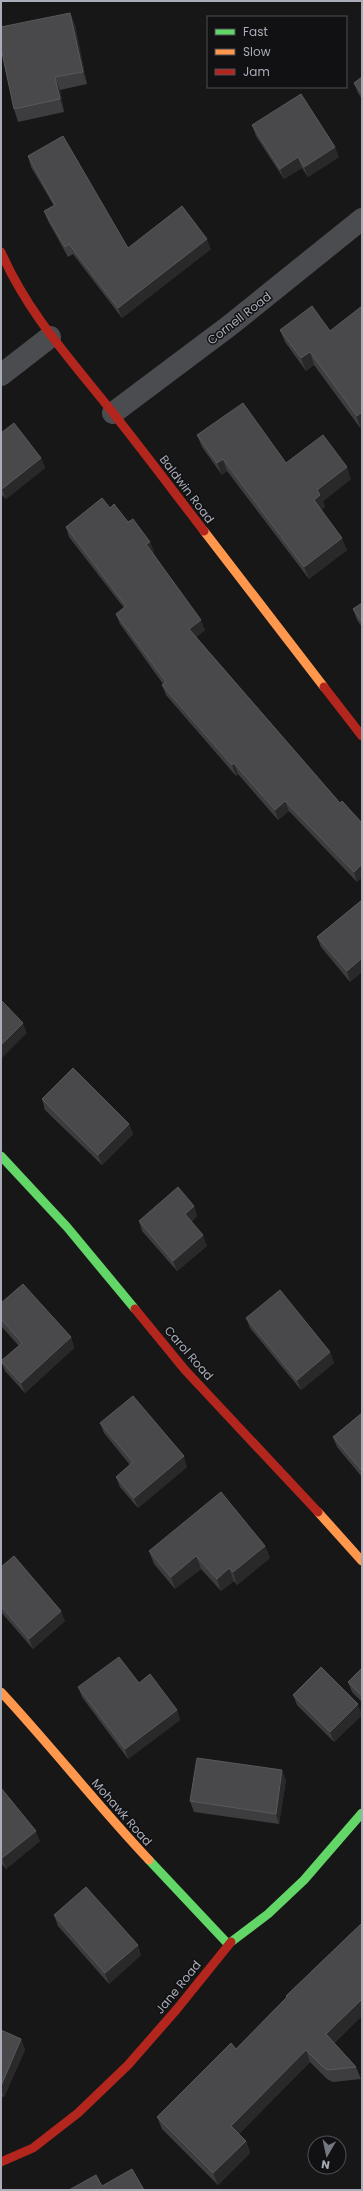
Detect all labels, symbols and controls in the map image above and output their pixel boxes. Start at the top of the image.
legend [207,16,347,88]
text: Fast [243,23,268,40]
text: Slow [243,43,271,60]
text: Jam [243,63,270,80]
street label: Cornell Road [203,288,275,348]
street label: Baldwin Road [156,451,218,527]
street label: Carol Road [161,1322,217,1384]
street label: Mohawk Road [88,1775,156,1849]
street label: Jane Road [151,1957,205,2017]
north arrow [307,2135,347,2175]
text: N [320,2156,331,2173]

